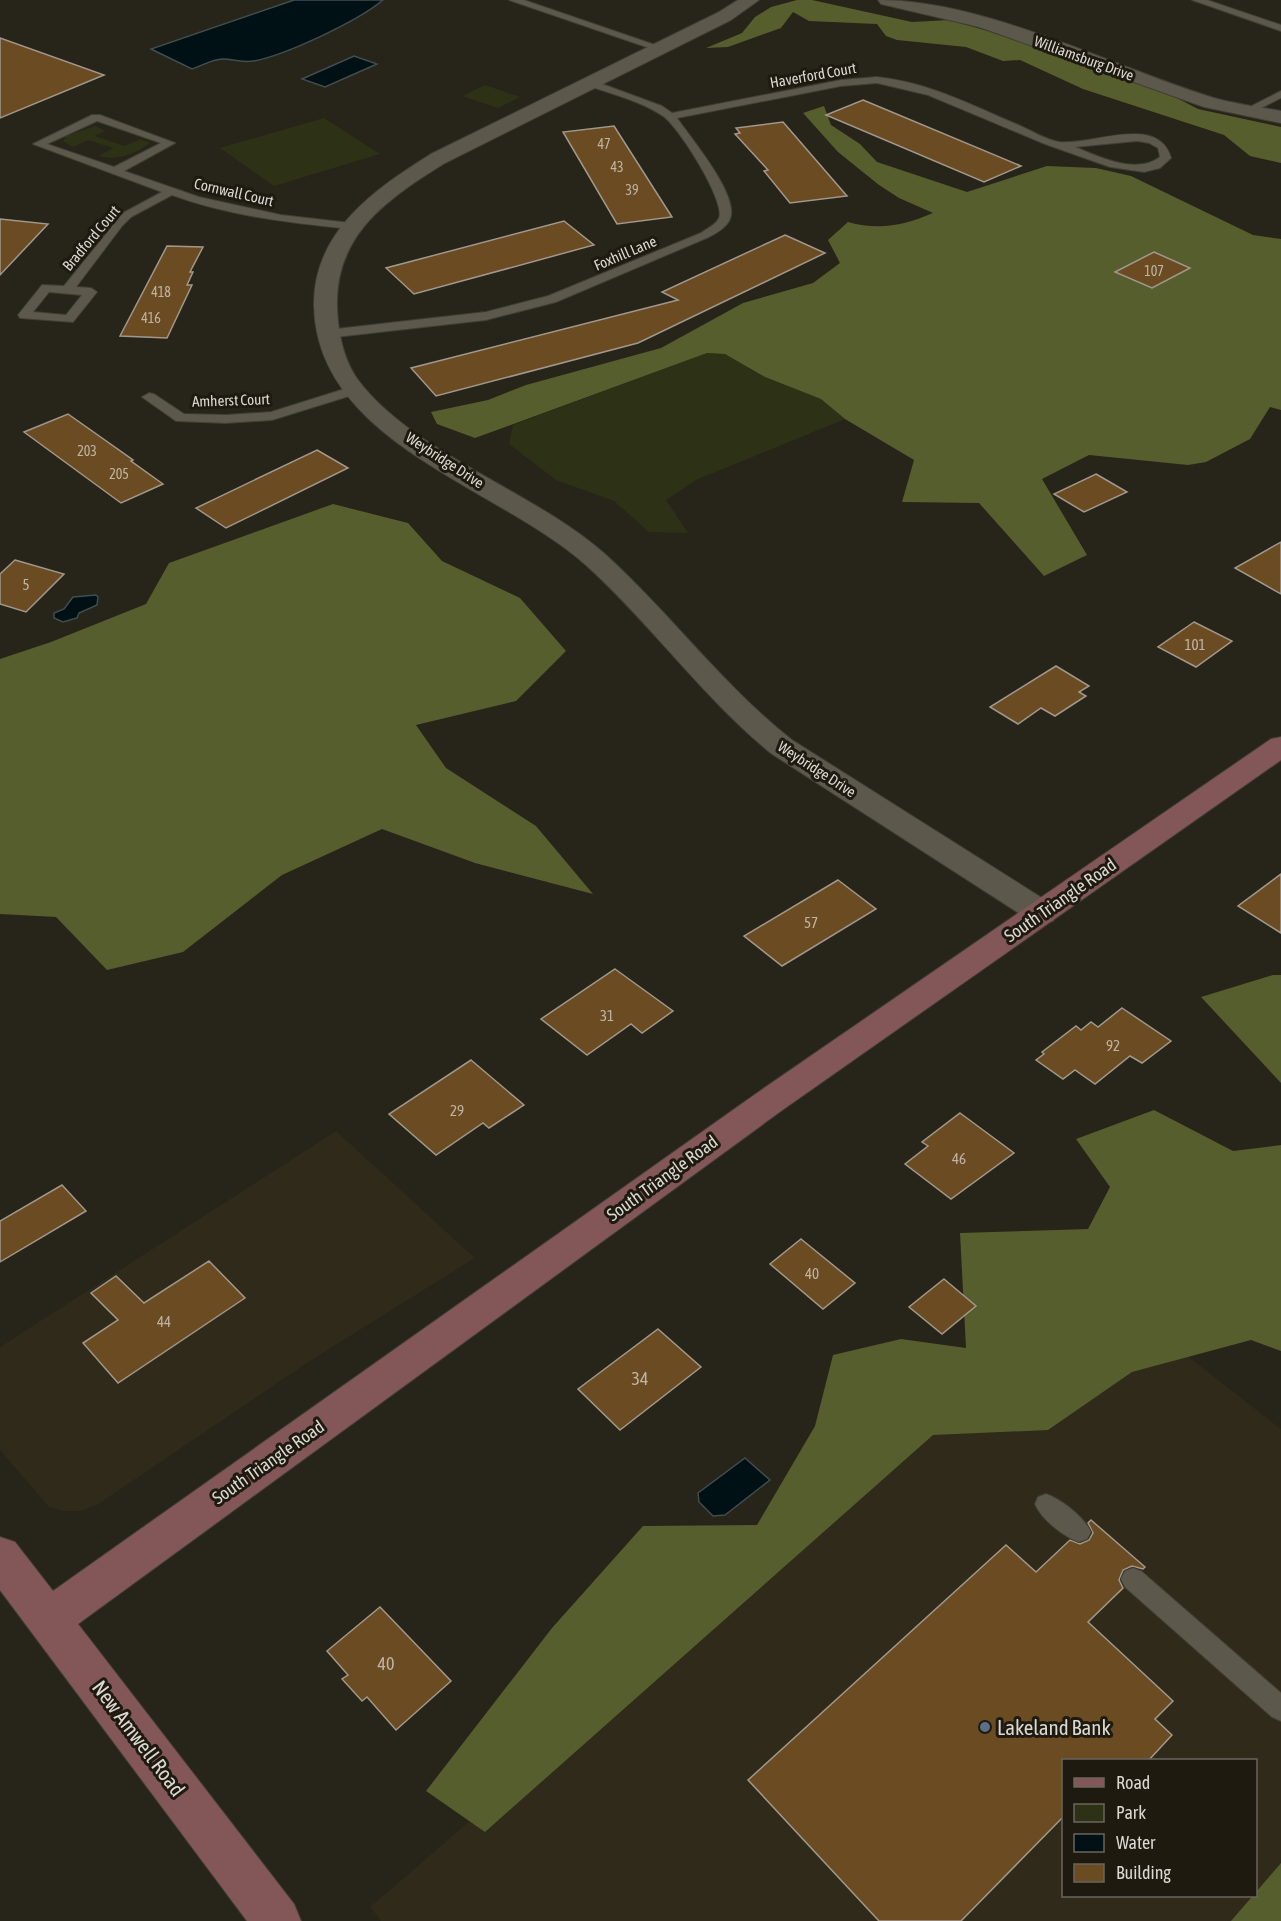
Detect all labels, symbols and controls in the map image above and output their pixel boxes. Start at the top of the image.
street label: Williamsburg Drive [1032,32,1136,84]
street label: Haverford Court [769,59,857,91]
house number: 47 [597,136,611,152]
house number: 43 [610,159,624,175]
street label: Cornwall Court [193,175,275,209]
house number: 39 [625,182,639,198]
street label: Bradford Court [59,202,123,274]
street label: Foxhill Lane [591,232,659,274]
house number: 107 [1144,263,1164,279]
house number: 418 [151,284,171,300]
house number: 416 [141,310,161,326]
street label: Amherst Court [192,390,270,410]
street label: Weybridge Drive [403,428,487,492]
house number: 203 [77,443,97,459]
house number: 205 [109,466,129,482]
house number: 5 [22,576,30,593]
house number: 101 [1184,636,1206,653]
street label: Weybridge Drive [775,737,859,801]
street label: South Triangle Road [1000,854,1120,946]
house number: 57 [804,914,818,931]
house number: 31 [600,1007,614,1024]
house number: 92 [1106,1037,1120,1054]
house number: 29 [450,1102,464,1119]
street label: South Triangle Road [603,1131,721,1225]
house number: 46 [952,1150,966,1167]
house number: 40 [805,1265,819,1282]
house number: 44 [157,1313,171,1330]
house number: 34 [632,1368,648,1389]
street label: South Triangle Road [208,1416,328,1508]
house number: 40 [378,1653,394,1674]
street label: New Amwell Road [88,1675,190,1801]
place label: Lakeland Bank [997,1715,1111,1739]
marker: Lakeland Bank [978,1720,992,1734]
legend [1062,1759,1257,1897]
text: Road [1116,1772,1150,1793]
text: Park [1116,1802,1146,1823]
text: Water [1116,1832,1156,1853]
text: Building [1116,1862,1171,1883]

